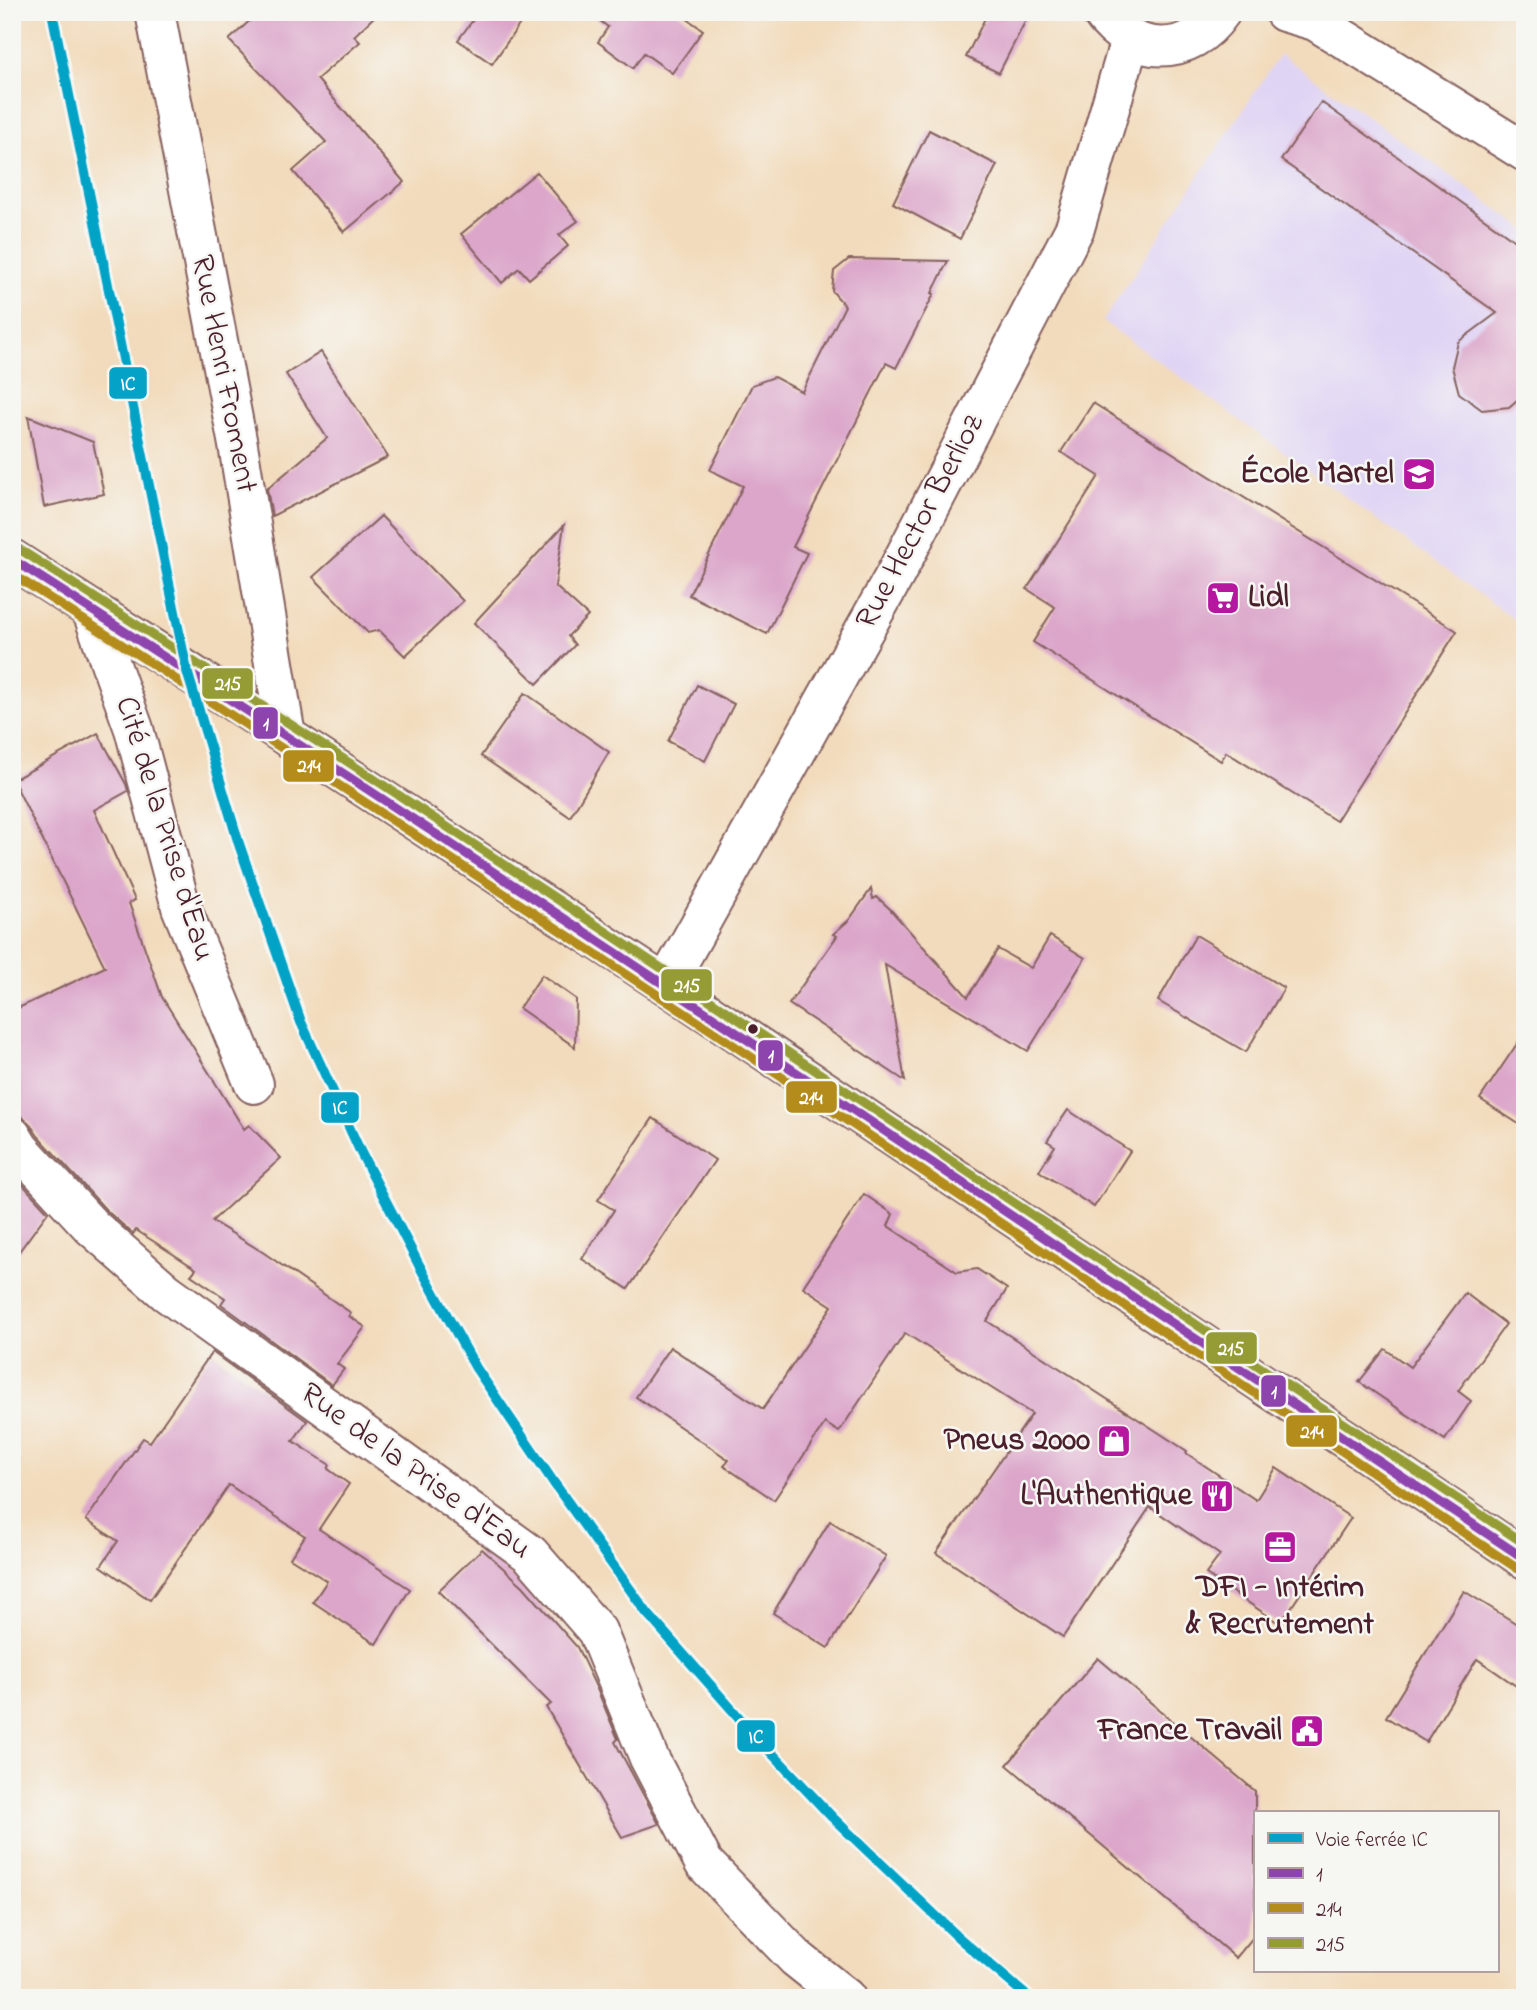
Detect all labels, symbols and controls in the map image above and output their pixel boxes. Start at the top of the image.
street label: Rue Henri Froment [177,251,269,497]
line badge: IC [108,366,148,400]
text: IC [121,372,136,399]
street label: Rue Hector Berlioz [844,406,998,638]
place label: École Martel [1240,451,1394,498]
school or university icon: École Martel [1400,455,1438,493]
place label: Lidl [1248,575,1289,622]
supermarket icon: Lidl [1204,579,1242,617]
line badge: 215 [201,667,254,700]
text: 215 [214,672,241,699]
street label: Cité de la Prise d'Eau [101,691,227,967]
line badge: 1 [252,706,279,740]
text: 1 [263,712,269,739]
line badge: 214 [282,749,335,783]
text: 214 [296,754,321,781]
line badge: 215 [660,968,713,1002]
text: 215 [673,974,700,1001]
unlabelled marker [746,1022,760,1036]
line badge: 1 [757,1039,784,1072]
text: 1 [768,1044,774,1071]
line badge: 214 [785,1080,838,1114]
text: 214 [798,1086,823,1113]
line badge: IC [320,1091,360,1124]
text: IC [333,1096,348,1123]
line badge: 215 [1205,1331,1258,1365]
text: 215 [1217,1337,1244,1364]
street label: Rue de la Prise d'Eau [289,1372,541,1572]
line badge: 1 [1260,1374,1287,1408]
text: 1 [1271,1380,1277,1407]
line badge: 214 [1285,1414,1338,1448]
place label: Pneus 2000 [943,1418,1090,1465]
text: 214 [1299,1420,1324,1447]
shop icon: Pneus 2000 [1095,1422,1133,1460]
place label: L'Authentique [1020,1473,1194,1520]
restaurant icon: L'Authentique [1198,1477,1236,1515]
office icon: DFI - Intérim & Recrutement [1261,1528,1299,1566]
place label: DFI - Intérim & Recrutement [1185,1565,1374,1649]
place label: France Travail [1096,1708,1282,1755]
public building icon: France Travail [1288,1712,1326,1750]
line badge: IC [736,1719,776,1753]
text: IC [749,1725,764,1752]
legend [1254,1811,1498,1972]
text: Voie ferrée IC [1315,1826,1428,1856]
text: 1 [1316,1861,1323,1891]
text: 214 [1316,1896,1342,1926]
text: 215 [1316,1931,1345,1961]

